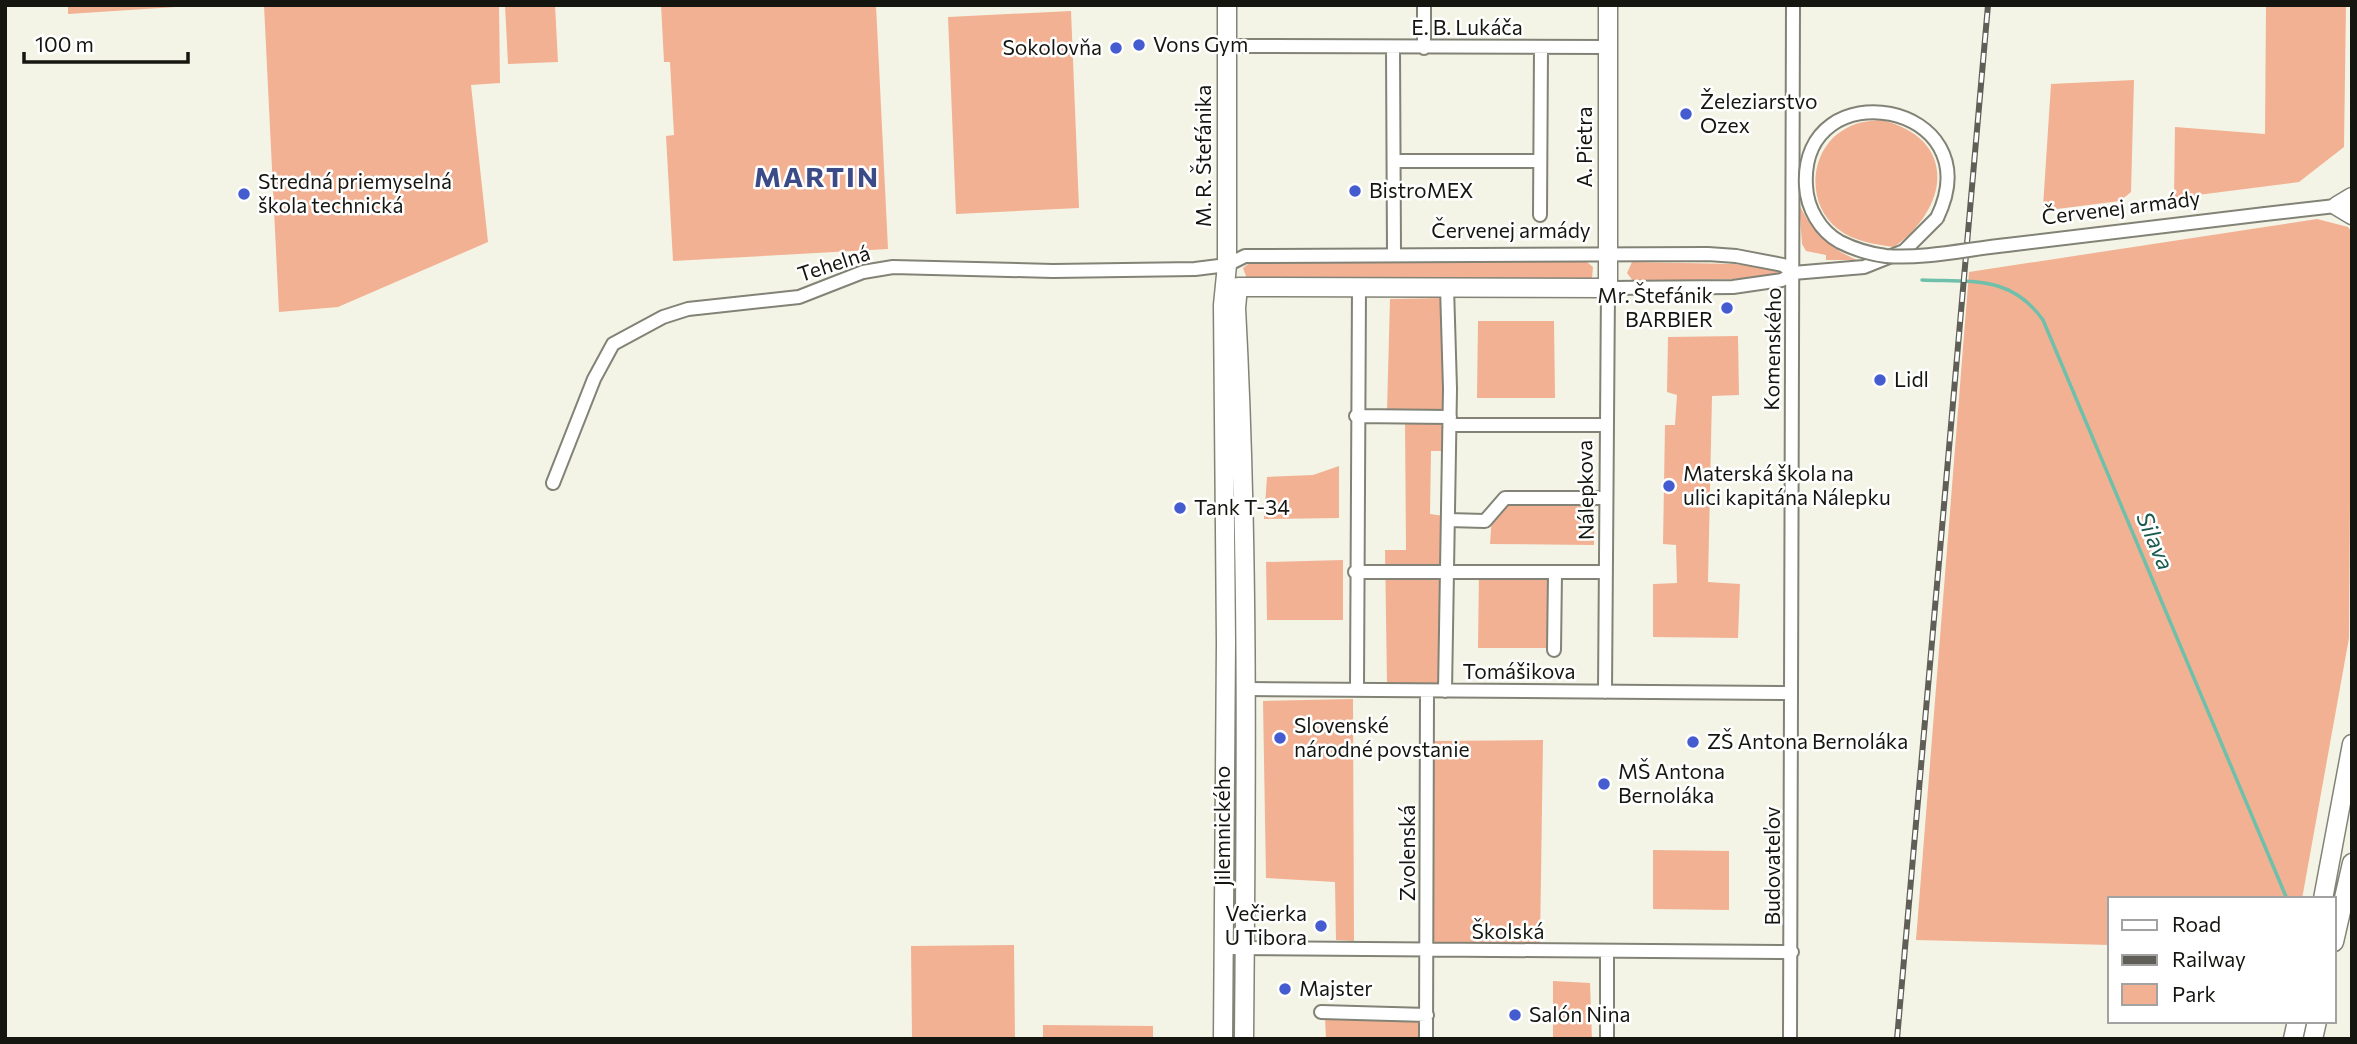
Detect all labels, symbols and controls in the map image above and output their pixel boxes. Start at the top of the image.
street label: E. B. Lukáča [1411,14,1523,39]
scale bar [24,21,189,65]
text: 100 m [35,31,94,56]
place label: Vons Gym [1153,31,1248,56]
place label: Sokolovňa [1002,34,1102,59]
marker: Vons Gym [1131,37,1147,53]
marker: Sokolovňa [1108,40,1124,56]
street label: M. R. Štefánika [1190,85,1215,227]
place label: Železiarstvo Ozex [1700,88,1818,137]
marker: Železiarstvo Ozex [1678,106,1694,122]
street label: A. Pietra [1571,107,1596,187]
district label: MARTIN [754,159,880,193]
place label: Stredná priemyselná škola technická [258,168,452,217]
place label: BistroMEX [1369,177,1473,202]
marker: BistroMEX [1347,183,1363,199]
street label: Červenej armády [2040,184,2202,229]
marker: Stredná priemyselná škola technická [236,186,252,202]
street label: Červenej armády [1431,217,1591,242]
street label: Tehelná [794,239,873,286]
place label: Mr. Štefánik BARBIER [1597,282,1713,331]
street label: Komenského [1758,287,1785,411]
marker: Mr. Štefánik BARBIER [1719,300,1735,316]
place label: Lidl [1894,366,1929,391]
marker: Lidl [1872,372,1888,388]
street label: Nálepkova [1571,440,1598,540]
place label: Materská škola na ulici kapitána Nálepku [1683,460,1891,509]
marker: Materská škola na ulici kapitána Nálepku [1661,478,1677,494]
place label: Tank T-34 [1194,494,1290,519]
marker: Tank T-34 [1172,500,1188,516]
water label: Silava [2131,507,2181,574]
street label: Tomášikova [1462,658,1576,683]
place label: Slovenské národné povstanie [1294,712,1470,761]
place label: ZŠ Antona Bernoláka [1707,728,1908,753]
marker: Slovenské národné povstanie [1272,730,1288,746]
marker: ZŠ Antona Bernoláka [1685,734,1701,750]
place label: MŠ Antona Bernoláka [1618,758,1725,807]
street label: Jilemnického [1209,766,1234,886]
marker: MŠ Antona Bernoláka [1596,776,1612,792]
street label: Zvolenská [1394,805,1419,901]
street label: Budovateľov [1759,806,1784,926]
legend [2108,897,2336,1023]
place label: Večierka U Tibora [1225,900,1307,949]
text: Road [2172,911,2221,936]
marker: Večierka U Tibora [1313,918,1329,934]
street label: Školská [1472,918,1544,943]
text: Railway [2172,946,2246,971]
place label: Majster [1299,975,1373,1000]
marker: Majster [1277,981,1293,997]
text: Park [2172,981,2216,1006]
place label: Salón Nina [1529,1001,1630,1026]
marker: Salón Nina [1507,1007,1523,1023]

